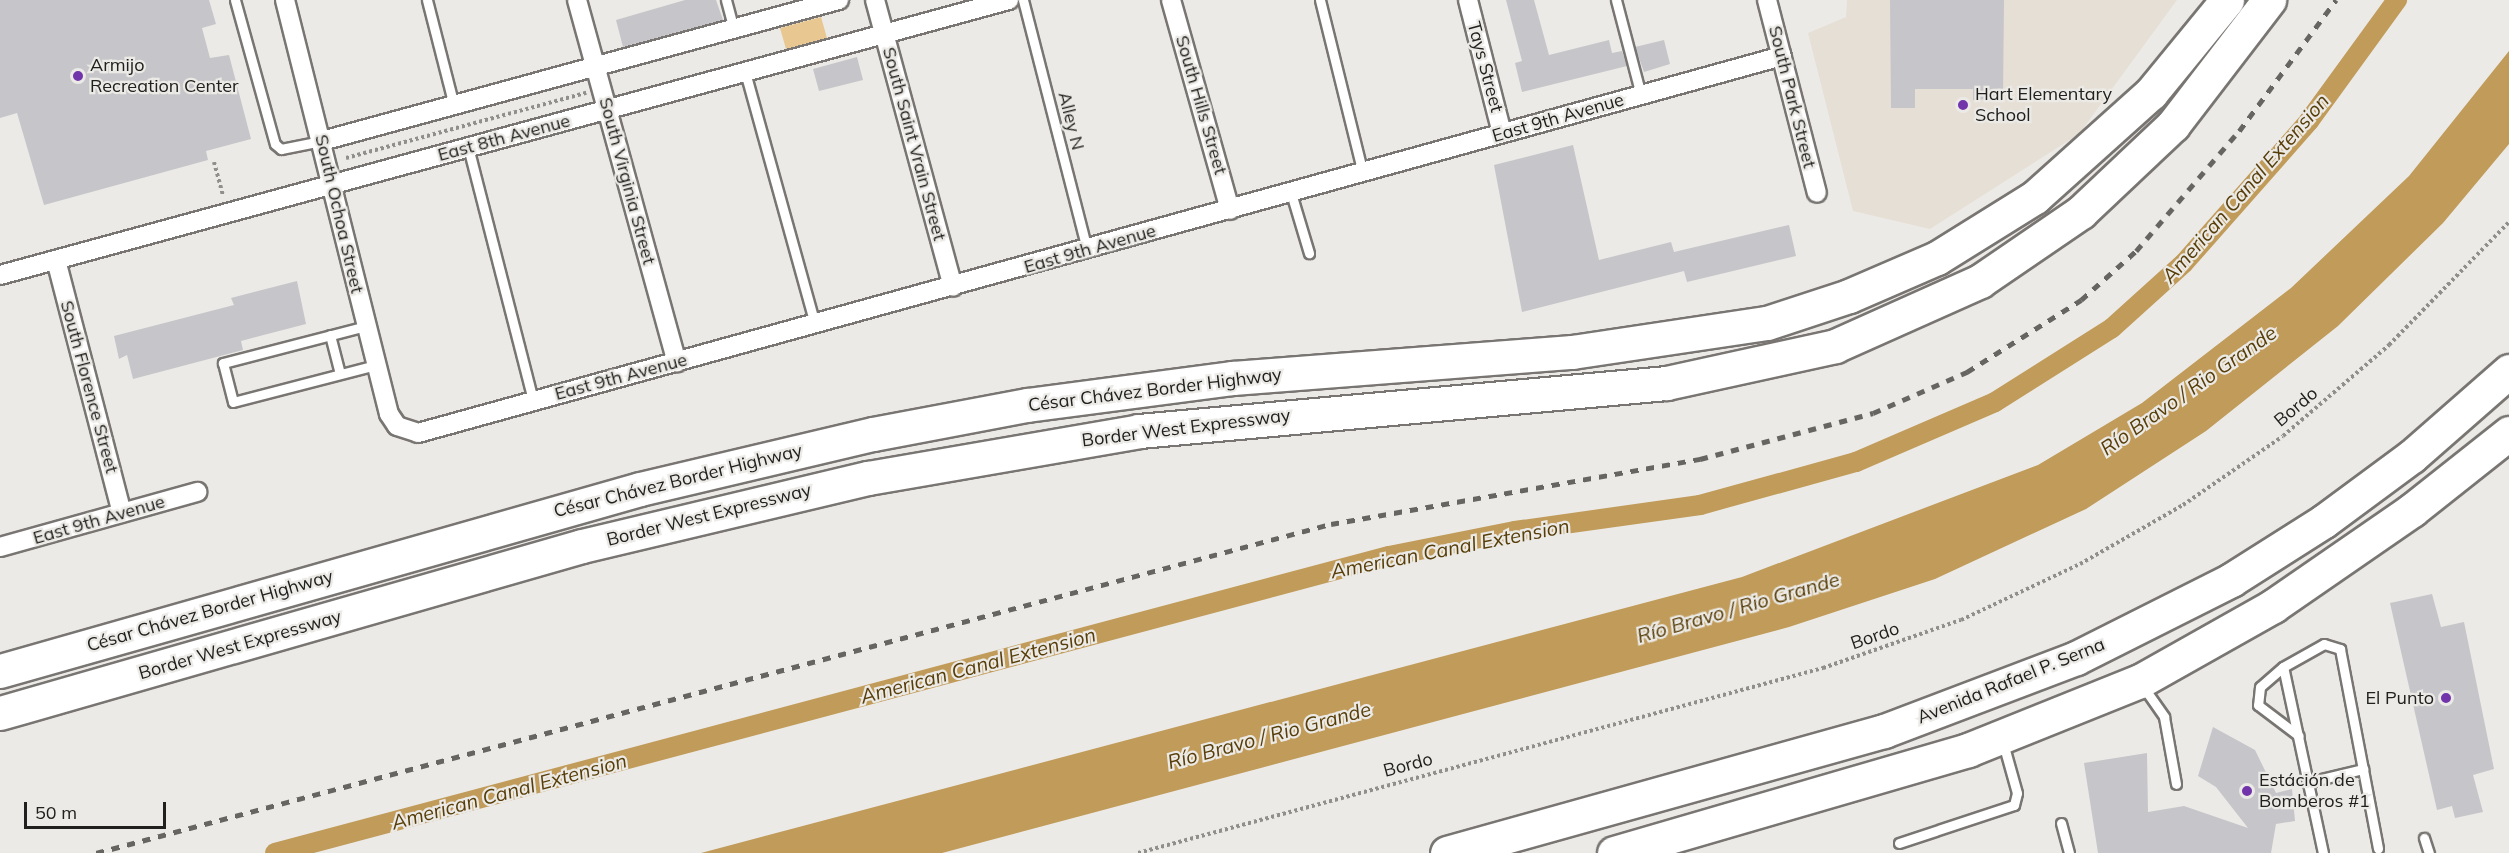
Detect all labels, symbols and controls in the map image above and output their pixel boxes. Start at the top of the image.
street label: Tays Street [1463,19,1507,115]
street label: South Park Street [1764,24,1820,170]
street label: South Hills Street [1171,33,1231,177]
street label: South Saint Vrain Street [878,45,950,243]
place label: Armijo Recreation Center [90,55,239,98]
marker: Armijo Recreation Center [71,69,85,83]
place label: Hart Elementary School [1975,84,2112,127]
street label: East 9th Avenue [1490,89,1626,147]
water label: American Canal Extension [2156,89,2334,287]
street label: Alley N [1053,90,1089,152]
street label: South Virginia Street [594,95,660,267]
marker: Hart Elementary School [1956,98,1970,112]
street label: East 8th Avenue [435,110,573,166]
street label: South Ochoa Street [310,132,368,296]
street label: East 9th Avenue [1022,220,1158,278]
street label: South Florence Street [56,298,122,476]
water label: Río Bravo / Rio Grande [2095,320,2281,460]
street label: East 9th Avenue [552,349,690,405]
street label: César Chávez Border Highway [1027,364,1283,416]
street label: Bordo [2270,383,2322,431]
street label: Border West Expressway [1080,404,1292,452]
street label: César Chávez Border Highway [552,440,804,522]
street label: Border West Expressway [605,479,813,551]
street label: East 9th Avenue [31,491,167,549]
water label: American Canal Extension [1329,513,1571,583]
street label: César Chávez Border Highway [84,565,336,657]
water label: Río Bravo / Rio Grande [1634,567,1842,647]
street label: Border West Expressway [136,606,344,684]
street label: Bordo [1848,618,1902,654]
water label: American Canal Extension [858,622,1098,708]
street label: Avenida Rafael P. Serna [1914,633,2108,729]
place label: El Punto [2365,687,2434,709]
marker: El Punto [2439,691,2453,705]
water label: Río Bravo / Rio Grande [1165,696,1373,774]
water label: American Canal Extension [389,748,629,834]
street label: Bordo [1381,748,1435,782]
place label: Estáción de Bomberos #1 [2259,770,2370,812]
marker: Estáción de Bomberos #1 [2240,784,2254,798]
scale bar [27,790,170,828]
text: 50 m [35,801,77,824]

